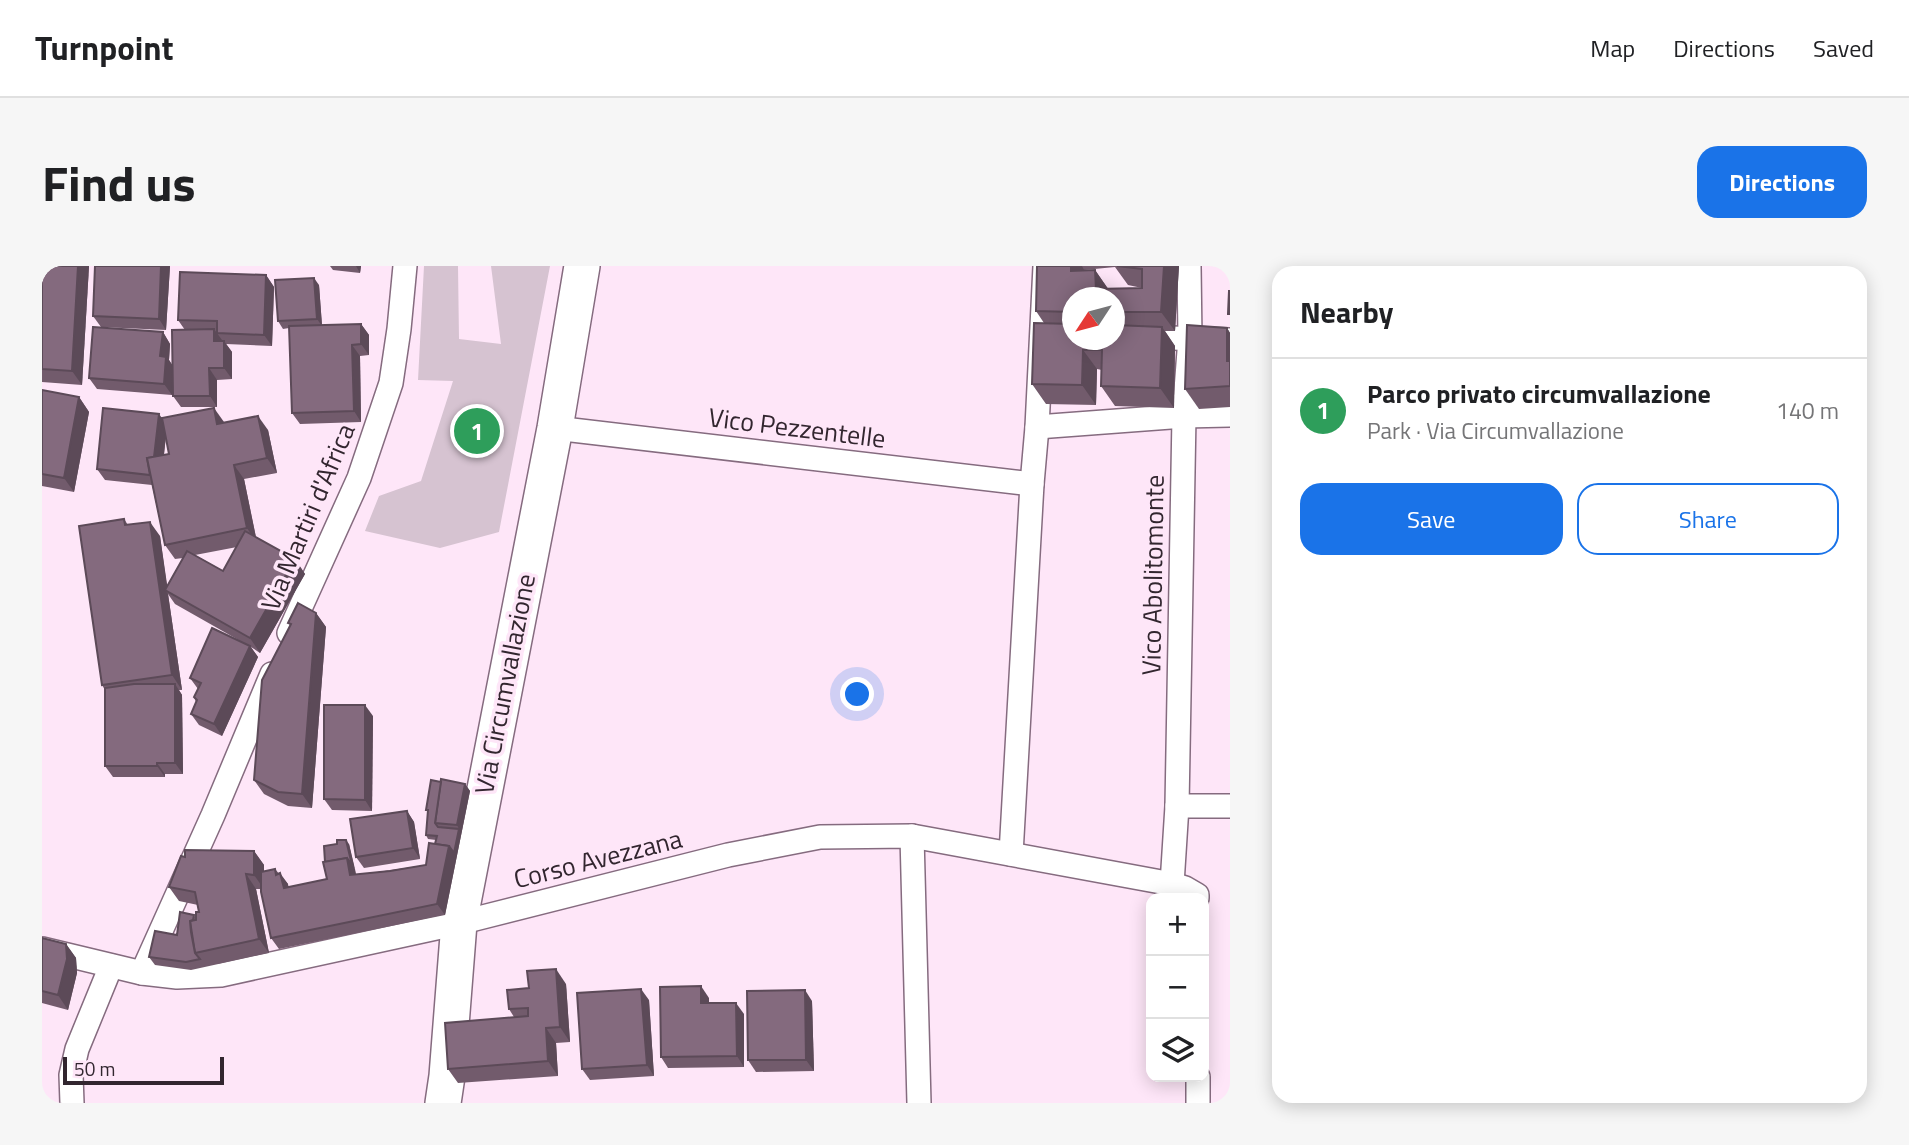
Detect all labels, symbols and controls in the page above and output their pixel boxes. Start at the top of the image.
text: Turnpoint [35,23,174,73]
text: Map [1590,30,1635,66]
text: Directions [1673,30,1775,66]
text: Saved [1813,30,1874,66]
text: Find us [42,145,196,220]
button: Directions [1697,146,1867,218]
north arrow [1062,287,1125,350]
text: Nearby [1300,289,1393,335]
text: Parco privato circumvallazione [1367,374,1711,413]
text: 1 [1317,393,1329,428]
text: 140 m [1776,393,1839,428]
street label: Vico Pezzentelle [706,397,888,458]
pin: 1 [454,405,500,457]
text: Park · Via Circumvallazione [1367,413,1624,448]
street label: Via Martiri d'Africa [251,417,365,616]
street label: Vico Abolitomonte [1131,474,1174,676]
button: Save [1300,483,1563,555]
button: Share [1577,483,1839,555]
street label: Via Circumvallazione [464,570,545,797]
your location [840,677,874,711]
street label: Corso Avezzana [510,819,686,898]
map controls [1146,893,1209,1082]
button: + [1146,893,1209,956]
button: − [1146,956,1209,1019]
button: layers [1146,1019,1209,1082]
scale bar [63,1054,224,1086]
text: 50 m [74,1054,115,1083]

